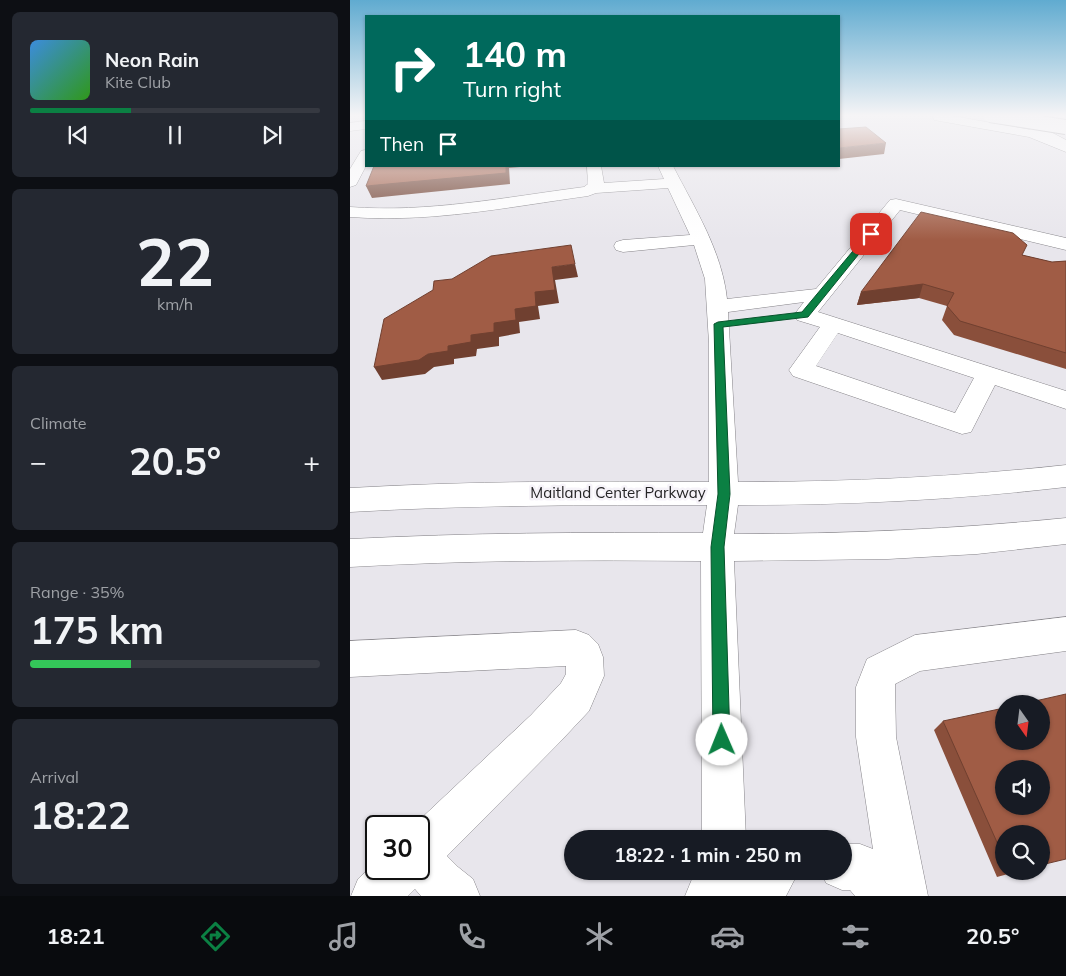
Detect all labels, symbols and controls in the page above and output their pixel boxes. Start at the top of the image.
text: 140 m [463,32,567,76]
icon: right [380,35,445,100]
text: Neon Rain [105,48,199,72]
text: Kite Club [105,72,171,92]
text: Turn right [463,75,561,103]
icon: previous [64,121,92,149]
icon: pause [161,121,189,149]
icon: next [258,121,286,149]
icon: arrive [434,130,462,158]
text: Then [380,132,424,156]
pin [850,213,892,255]
icon: arrive [857,220,885,248]
text: 22 [136,221,214,302]
text: km/h [157,294,193,314]
text: Climate [30,413,86,433]
text: 20.5° [129,437,221,485]
text: − [30,444,47,479]
text: + [303,444,320,479]
street label: Maitland Center Parkway [530,483,706,502]
text: Range · 35% [30,582,125,602]
text: 175 km [30,606,164,654]
north arrow [995,695,1050,750]
map controls [995,695,1050,880]
position arrow [695,713,747,765]
button: sound [995,760,1050,815]
text: Arrival [30,767,79,787]
text: 18:22 [30,791,131,839]
speed limit sign: 30 [365,815,430,880]
button: search [995,825,1050,880]
text: 18:22 · 1 min · 250 m [614,843,802,867]
icon: directions [198,919,233,954]
icon: music [326,919,361,954]
icon: phone [454,919,489,954]
icon: climate [582,919,617,954]
icon: car [710,919,745,954]
icon: filters [838,919,873,954]
text: 18:21 [47,922,105,950]
text: 20.5° [966,922,1019,950]

